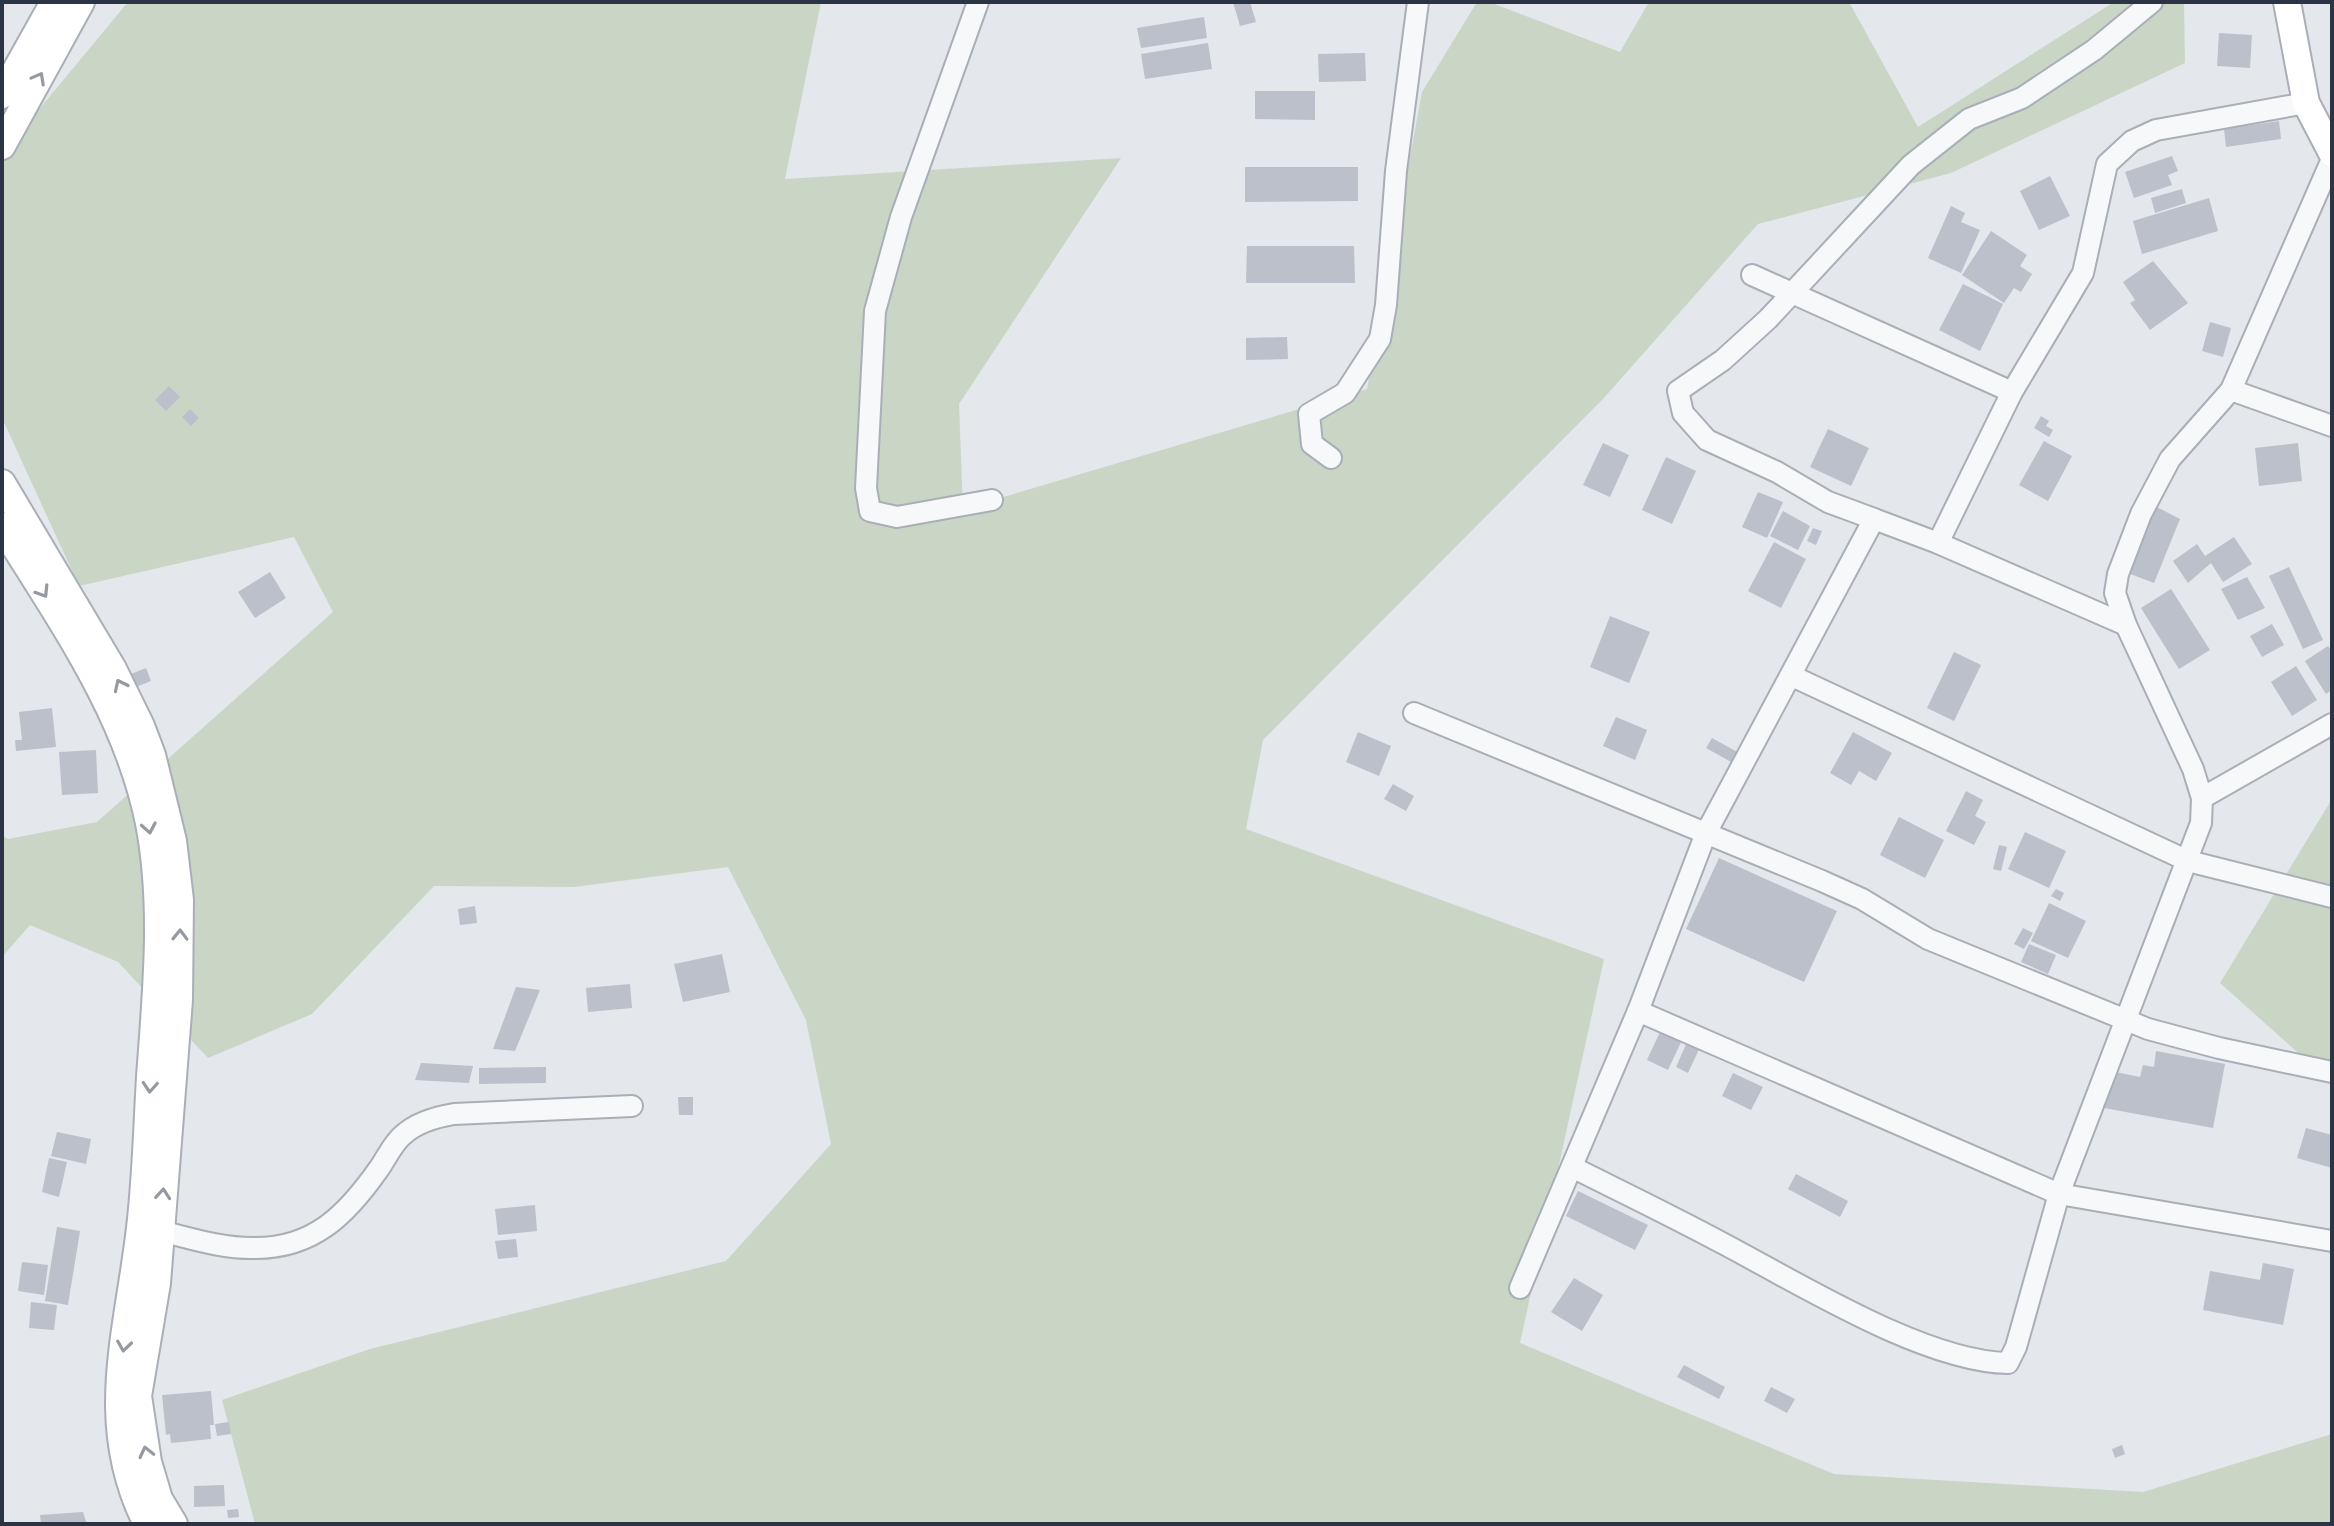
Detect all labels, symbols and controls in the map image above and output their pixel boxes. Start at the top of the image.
one-way arrow [30,71,45,86]
one-way arrow [34,584,49,598]
one-way arrow [114,678,130,693]
one-way arrow [139,821,156,835]
one-way arrow [171,928,188,941]
one-way arrow [142,1081,159,1094]
one-way arrow [154,1187,171,1200]
one-way arrow [116,1339,133,1353]
one-way arrow [138,1445,155,1459]

